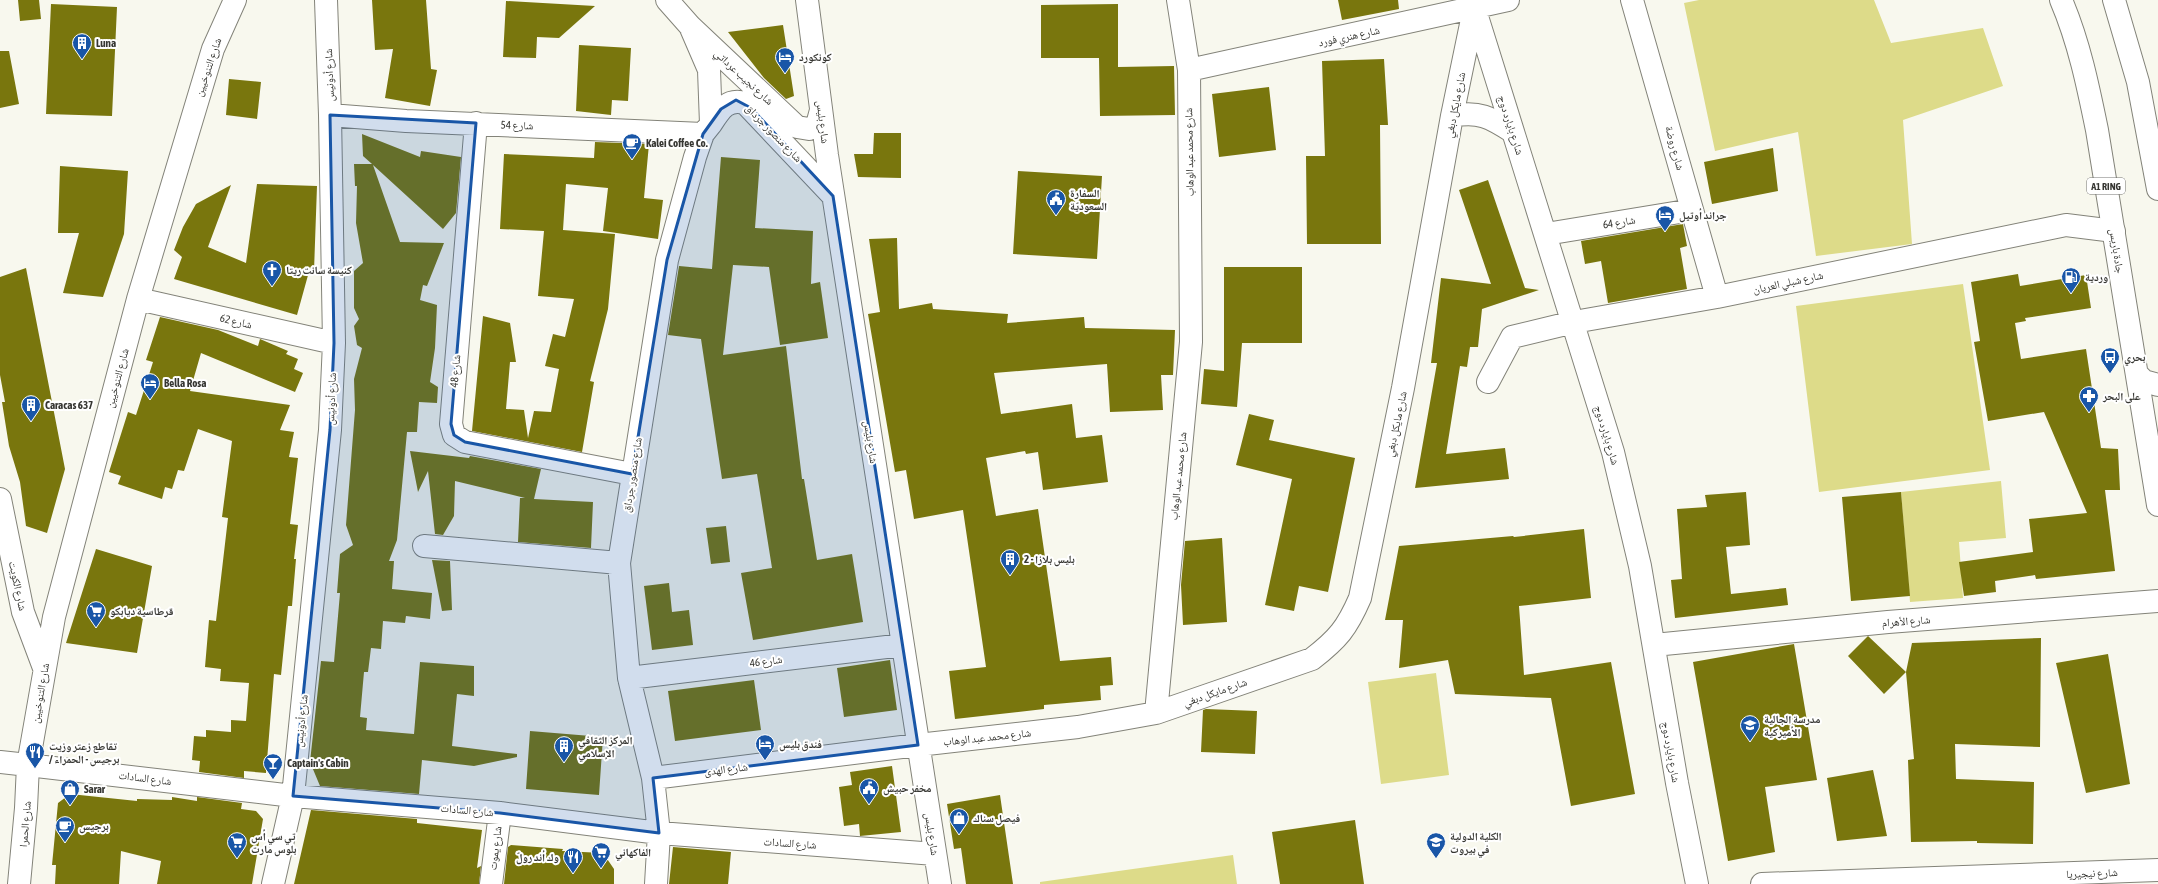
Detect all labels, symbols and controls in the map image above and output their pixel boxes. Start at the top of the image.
street label: شارع هنري فورد [1317,24,1381,51]
building icon: Luna [71,32,93,60]
street label: شارع التنوخيين [192,36,225,98]
place label: Luna [96,37,116,49]
hotel icon: كونكورد [774,46,796,74]
street label: شارع نجيب عرداتي [710,47,776,109]
street label: شارع أدونيس [321,48,337,102]
place label: كونكورد [799,51,832,64]
street label: شارع مايكل دبغي [1443,71,1470,139]
street label: شارع بايارد دوج [1495,94,1526,157]
street label: شارع بليس [813,100,832,144]
street label: شارع منصور جرداق [743,102,805,165]
street label: شارع محمد عبد الوهاب [1182,108,1197,196]
street label: شارع 54 [500,118,534,133]
street label: شارع روضة [1662,125,1687,172]
cafe icon: Kalei Coffee Co. [621,132,643,160]
place label: Kalei Coffee Co. [646,137,708,149]
road number: A1 RING [2087,178,2125,194]
place label: السفارة السعوديّة [1070,187,1107,213]
public building icon: السفارة السعوديّة [1045,188,1067,216]
hotel icon: جراند أوتيل [1654,204,1676,232]
place label: جراند أوتيل [1679,208,1727,223]
street label: شارع 64 [1602,214,1636,231]
street label: جادة باريس [2107,228,2126,274]
church icon: كنيسة سانت ريتا [261,259,283,287]
place label: كنيسة سانت ريتا [286,264,352,277]
fuel station icon: وردية [2060,266,2082,294]
street label: شارع شبلي العريان [1752,269,1825,298]
place label: وردية [2085,271,2108,284]
street label: شارع 62 [218,311,253,332]
bus stop icon: بحري [2099,346,2121,374]
street label: شارع التنوخيين [103,347,132,409]
place label: بحري [2124,351,2146,366]
street label: شارع 48 [448,354,463,388]
hotel icon: Bella Rosa [139,372,161,400]
street label: شارع أدونيس [323,372,339,426]
place label: Bella Rosa [164,377,206,389]
pharmacy icon: على البحر [2078,385,2100,413]
street label: شارع مايكل دبغي [1383,390,1412,458]
place label: على البحر [2102,390,2141,404]
building icon: Caracas 637 [20,394,42,422]
place label: Caracas 637 [45,399,93,411]
street label: شارع بايارد دوج [1591,404,1622,467]
street label: شارع بليس [861,420,880,464]
street label: شارع محمد عبد الوهاب [1167,431,1190,521]
street label: شارع منصور جرداق [620,437,645,514]
building icon: 2 - بليس بلازا [999,548,1021,576]
place label: 2 - بليس بلازا [1024,553,1075,567]
street label: شارع الكويت [6,560,29,612]
supermarket icon: قرطاسية ديابكو [85,600,107,628]
place label: قرطاسية ديابكو [110,605,174,618]
street label: شارع الأهرام [1881,613,1931,630]
street label: شارع 46 [749,653,783,670]
street label: شارع التنوخيين [29,662,52,724]
street label: شارع مايكل دبغي [1181,675,1249,711]
street label: شارع أدونيس [291,694,311,748]
place label: مدرسة الجالية الأميركية [1764,713,1820,739]
school or university icon: مدرسة الجالية الأميركية [1739,714,1761,742]
street label: شارع بايارد دوج [1659,721,1682,784]
street label: شارع محمد عبد الوهاب [942,726,1032,749]
hotel icon: فندق بليس [754,733,776,761]
place label: المركز الثقافي الإسلامي [578,734,633,762]
building icon: المركز الثقافي الإسلامي [553,735,575,763]
place label: فندق بليس [779,738,822,752]
place label: تقاطع زعتر وزيت / برجيس - الحمراء [49,740,120,767]
restaurant icon: تقاطع زعتر وزيت / برجيس - الحمراء [24,741,46,769]
bar icon: Captain's Cabin [262,752,284,780]
place label: Captain's Cabin [287,757,349,769]
street label: شارع الهدى [704,760,748,779]
street label: شارع السادات [118,769,172,788]
public building icon: مخفر حبيش [858,777,880,805]
shop icon: Sarar [59,778,81,806]
place label: مخفر حبيش [883,782,932,796]
place label: Sarar [84,783,106,795]
street label: شارع الحمرا [17,800,34,848]
street label: شارع السادات [440,802,494,819]
shop icon: فيصل سناك [948,807,970,835]
street label: شارع بليس [922,812,941,856]
place label: فيصل سناك [973,812,1020,826]
cafe icon: برجيس [54,815,76,843]
place label: برجيس [79,820,109,834]
street label: شارع يموت [486,825,505,871]
place label: تي سي أس بلوس مارت [251,829,297,857]
place label: الكلية الدولية في بيروت [1450,830,1502,858]
supermarket icon: تي سي أس بلوس مارت [226,831,248,859]
school or university icon: الكلية الدولية في بيروت [1425,831,1447,859]
street label: شارع السادات [763,835,817,852]
supermarket icon: الفاكهاني [590,841,612,869]
restaurant icon: وك أند رولّ [562,846,584,874]
place label: الفاكهاني [615,846,651,861]
place label: وك أند رولّ [516,850,559,865]
street label: شارع نيجيريا [2066,866,2118,881]

